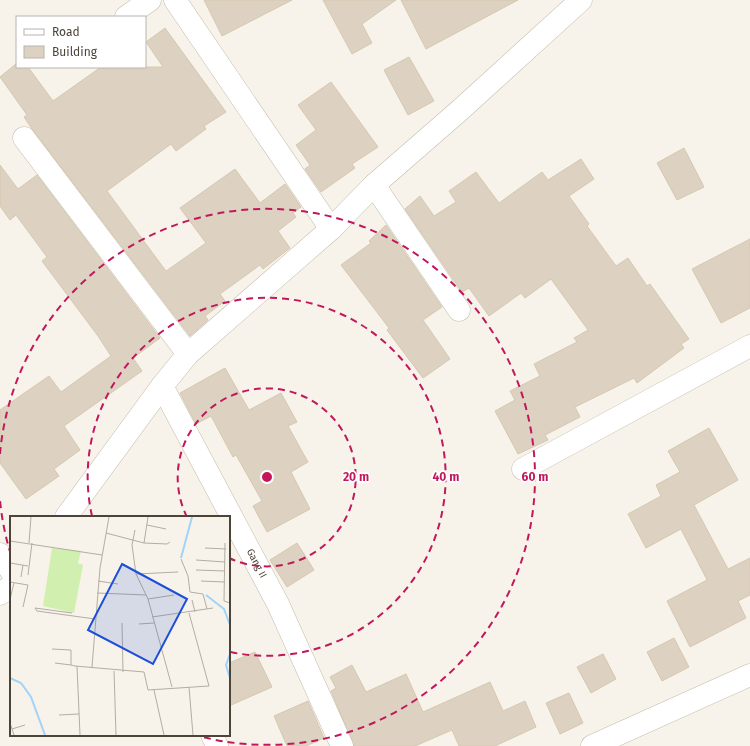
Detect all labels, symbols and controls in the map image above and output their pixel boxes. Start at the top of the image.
legend [16,16,146,68]
text: Road [52,25,80,39]
text: Building [52,45,98,59]
centre of rings [260,470,274,484]
text: 20 m [343,470,369,484]
text: 40 m [433,470,459,484]
text: 60 m [522,470,548,484]
inset map [10,516,230,736]
street label: Gang II [244,547,269,580]

